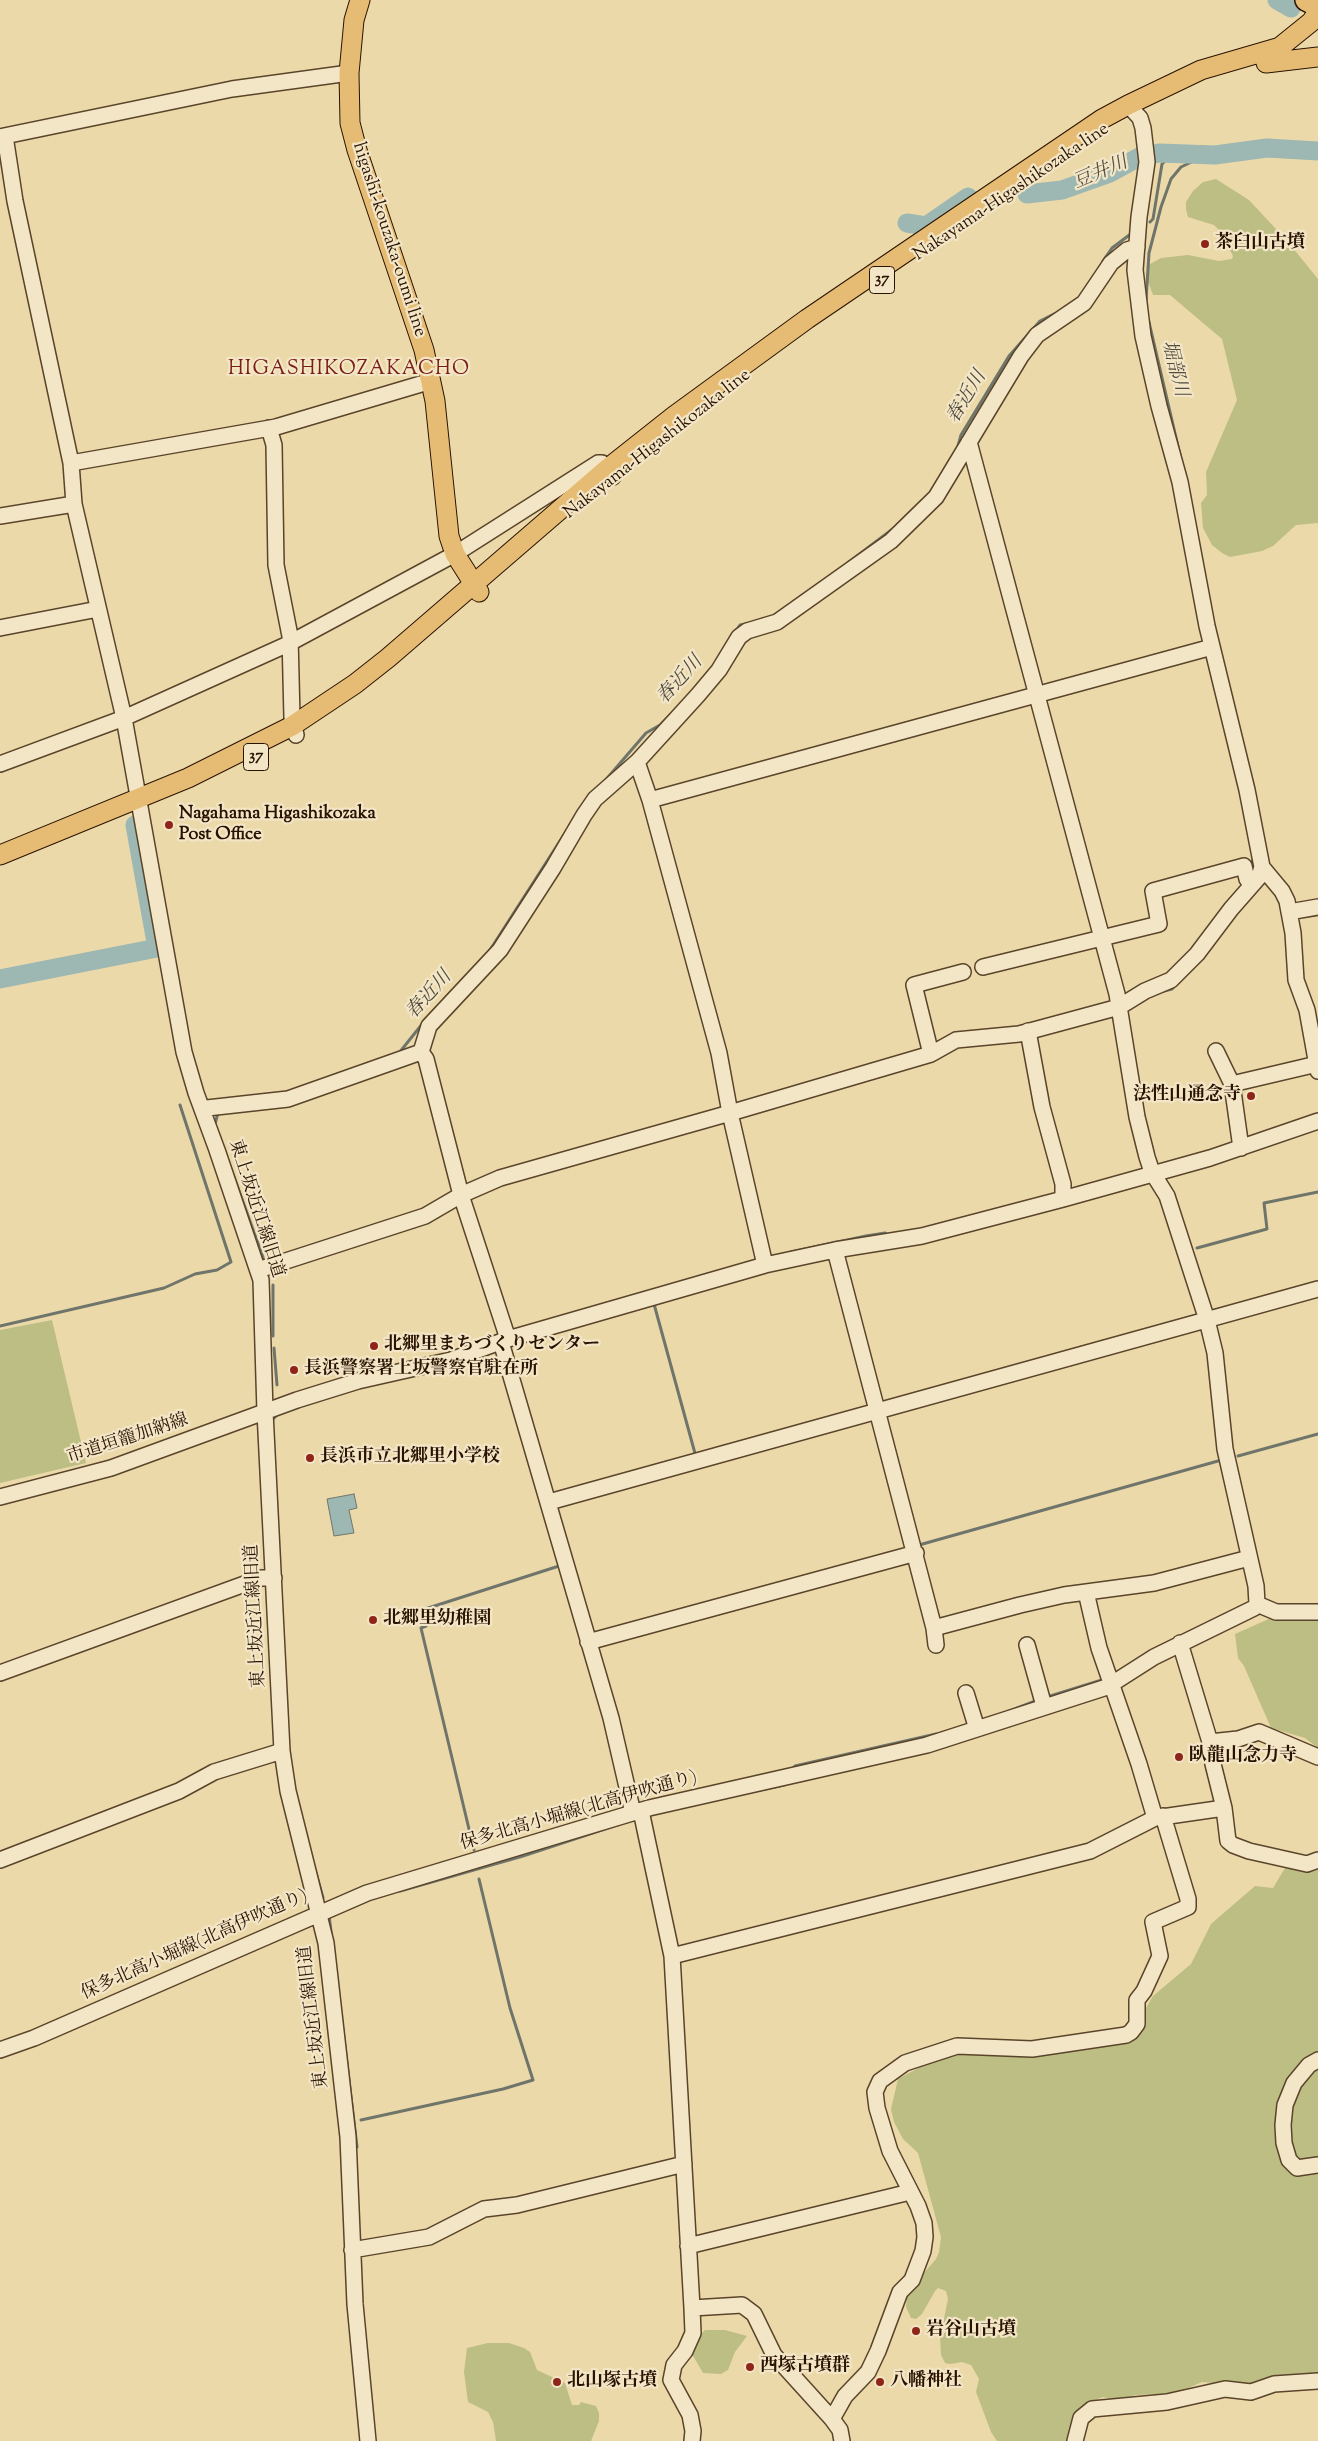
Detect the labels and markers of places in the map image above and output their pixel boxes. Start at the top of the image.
place label: 茶臼山古墳 [1215,233,1305,255]
marker: 茶臼山古墳 [1199,238,1211,250]
place label: Nagahama Higashikozaka Post Office [179,804,376,846]
marker: Nagahama Higashikozaka Post Office [163,819,175,831]
place label: 法性山通念寺 [1133,1085,1241,1107]
marker: 法性山通念寺 [1245,1090,1257,1102]
place label: 北郷里まちづくりセンター [384,1335,600,1357]
marker: 北郷里まちづくりセンター [368,1340,380,1352]
place label: 長浜警察署上坂警察官駐在所 [304,1359,538,1381]
marker: 長浜警察署上坂警察官駐在所 [288,1364,300,1376]
place label: 長浜市立北郷里小学校 [320,1447,500,1469]
marker: 長浜市立北郷里小学校 [304,1452,316,1464]
place label: 北郷里幼稚園 [383,1609,491,1631]
marker: 北郷里幼稚園 [367,1614,379,1626]
place label: 臥龍山念力寺 [1189,1746,1297,1768]
marker: 臥龍山念力寺 [1173,1751,1185,1763]
place label: 岩谷山古墳 [926,2320,1016,2342]
marker: 岩谷山古墳 [910,2325,922,2337]
place label: 西塚古墳群 [760,2356,850,2378]
marker: 西塚古墳群 [744,2361,756,2373]
place label: 北山塚古墳 [567,2371,657,2393]
place label: 八幡神社 [890,2371,962,2393]
marker: 北山塚古墳 [551,2376,563,2388]
marker: 八幡神社 [874,2376,886,2388]

